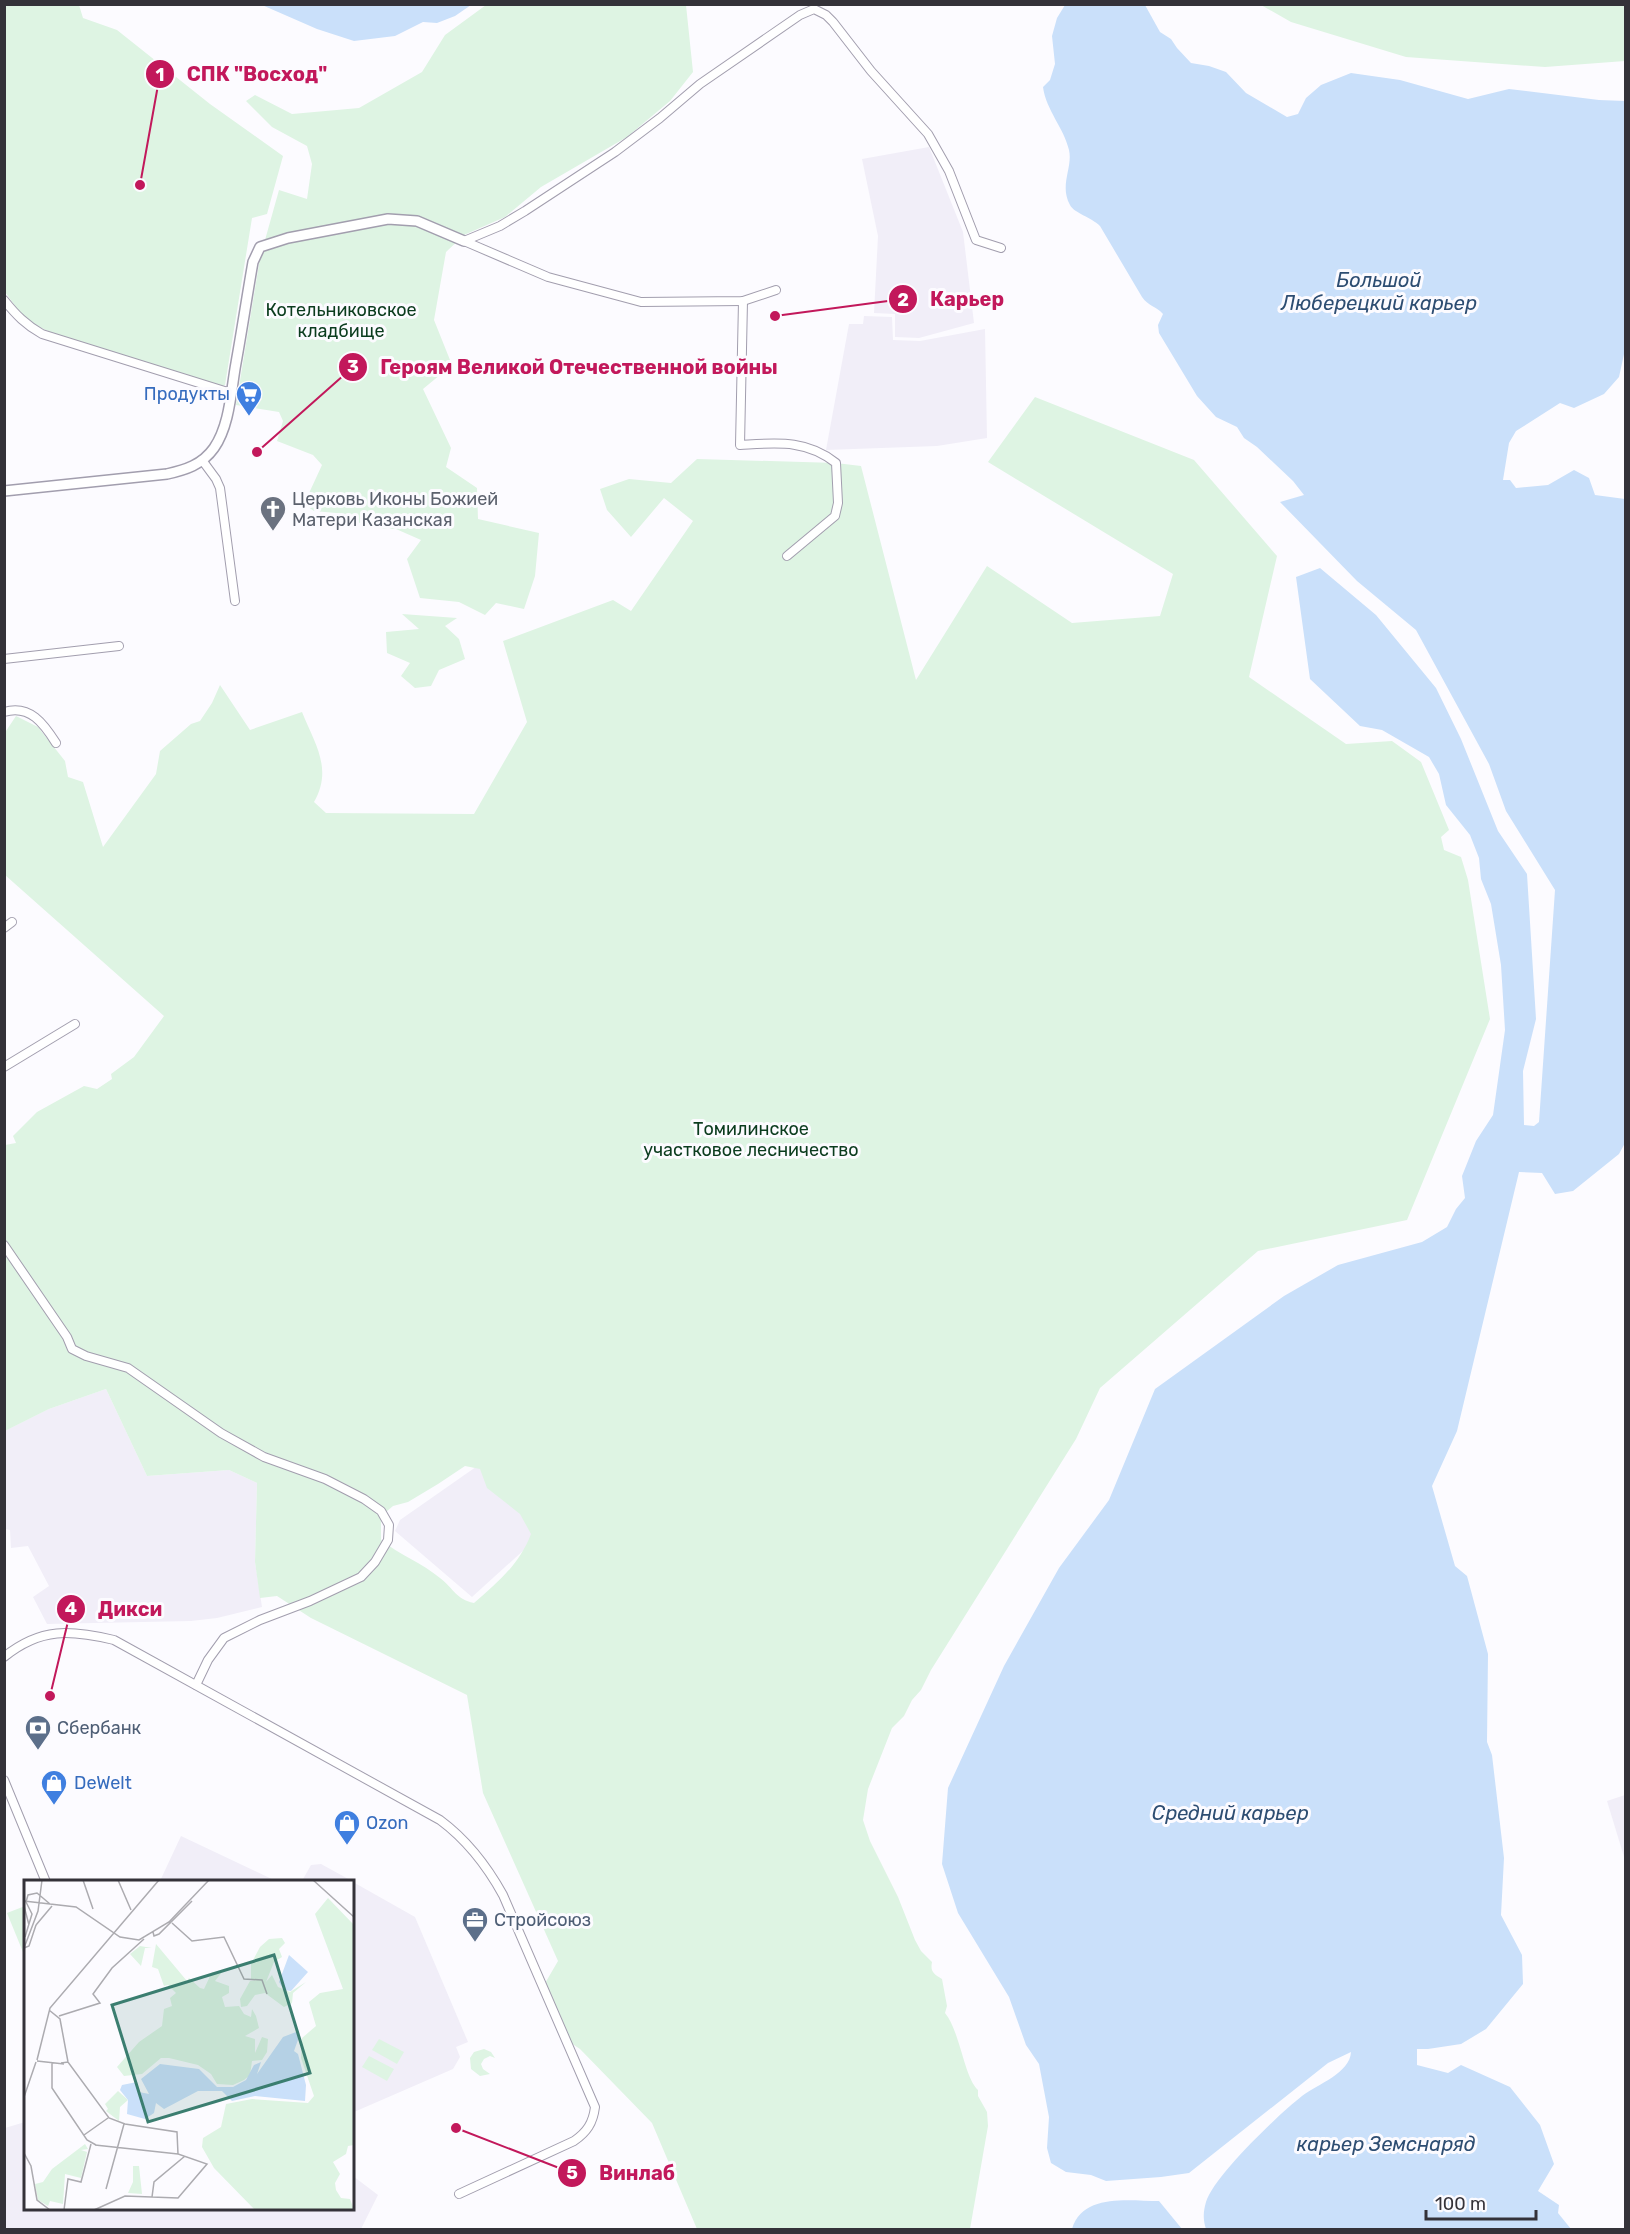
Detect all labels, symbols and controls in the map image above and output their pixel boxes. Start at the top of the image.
callout: СПК "Восход" [145,55,339,93]
text: СПК "Восход" [187,62,327,86]
text: 1 [156,64,164,86]
water label: Большой Люберецкий карьер [1280,268,1477,315]
callout: Карьер [888,280,1016,318]
text: Карьер [930,287,1004,311]
text: 2 [897,289,909,311]
park label: Котельниковское кладбище [265,299,417,342]
callout: Героям Великой Отечественной войны [338,348,790,386]
text: Героям Великой Отечественной войны [380,355,778,379]
text: 3 [347,356,359,378]
supermarket icon: Продукты [234,379,264,417]
place label: Продукты [144,383,230,405]
place label: Церковь Иконы Божией Матери Казанская [292,488,498,531]
church icon: Церковь Иконы Божией Матери Казанская [258,494,288,532]
park label: Томилинское участковое лесничество [643,1118,859,1161]
callout: Дикси [56,1590,175,1628]
text: Дикси [98,1597,162,1621]
text: 4 [65,1598,77,1620]
bank icon: Сбербанк [23,1713,53,1751]
place label: Сбербанк [57,1717,142,1739]
shop icon: DeWelt [39,1768,69,1806]
place label: DeWelt [74,1772,132,1794]
water label: Средний карьер [1152,1801,1308,1825]
shop icon: Ozon [332,1808,362,1846]
place label: Ozon [366,1812,408,1834]
inset map [24,1880,354,2210]
office icon: Стройсоюз [460,1905,490,1943]
place label: Стройсоюз [494,1909,591,1931]
water label: карьер Земснаряд [1297,2132,1476,2156]
callout: Винлаб [557,2154,687,2192]
text: Винлаб [599,2161,675,2185]
text: 5 [566,2162,578,2184]
scale bar [1426,2183,1536,2221]
text: 100 m [1435,2193,1486,2215]

